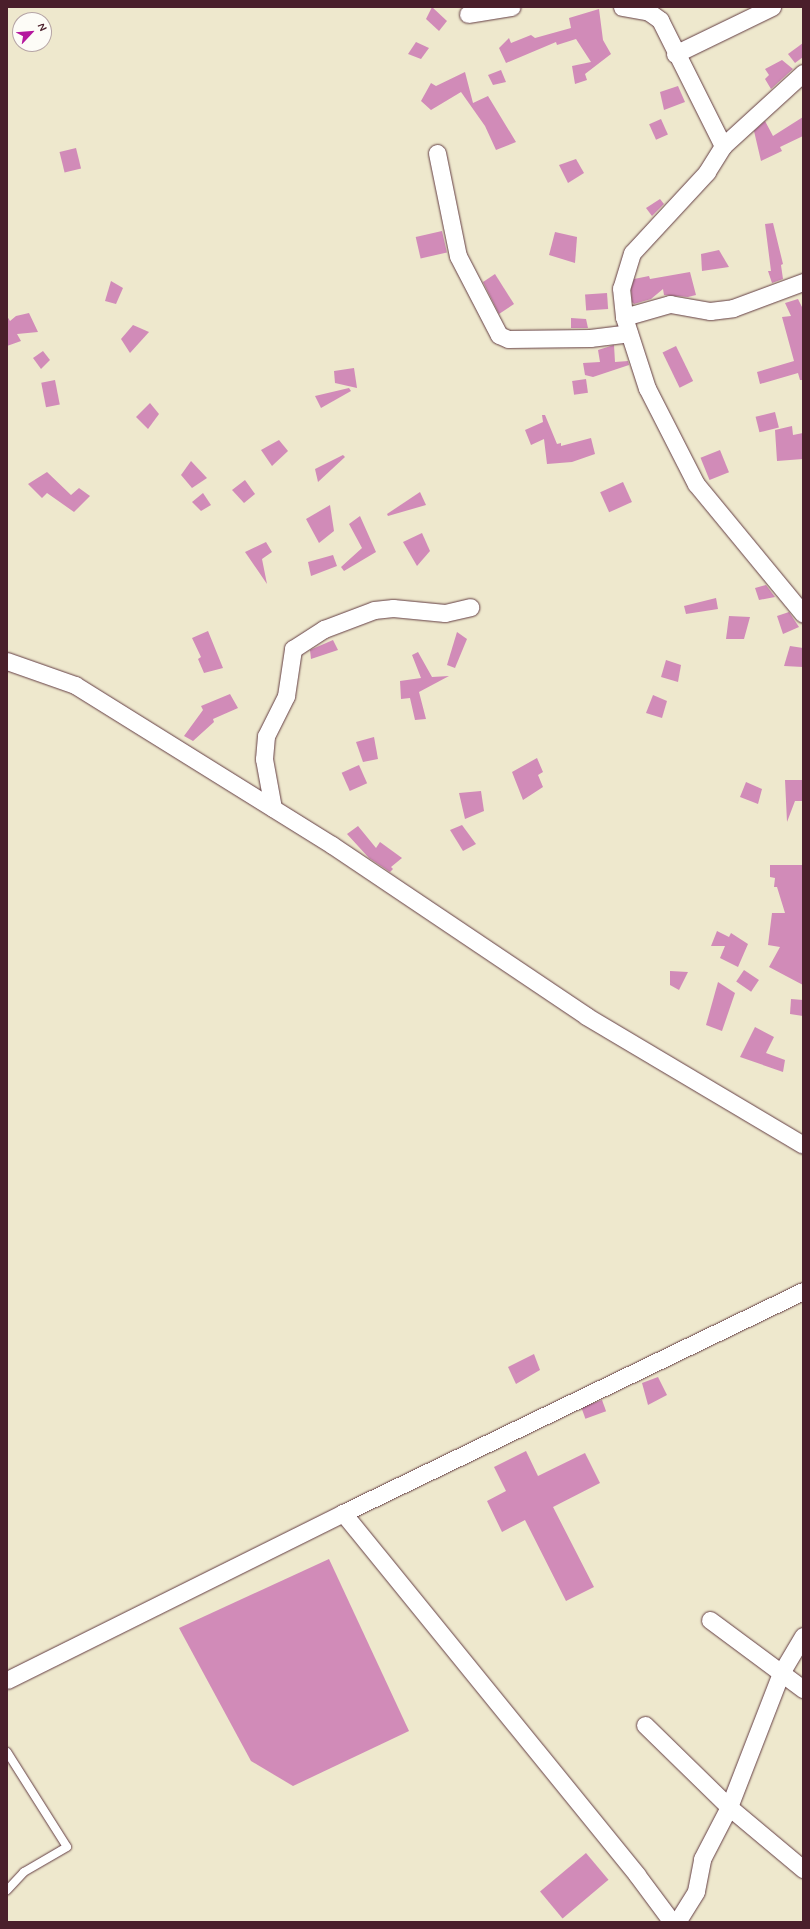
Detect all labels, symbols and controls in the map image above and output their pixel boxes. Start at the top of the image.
north arrow [12,12,52,52]
text: N [34,21,50,34]

